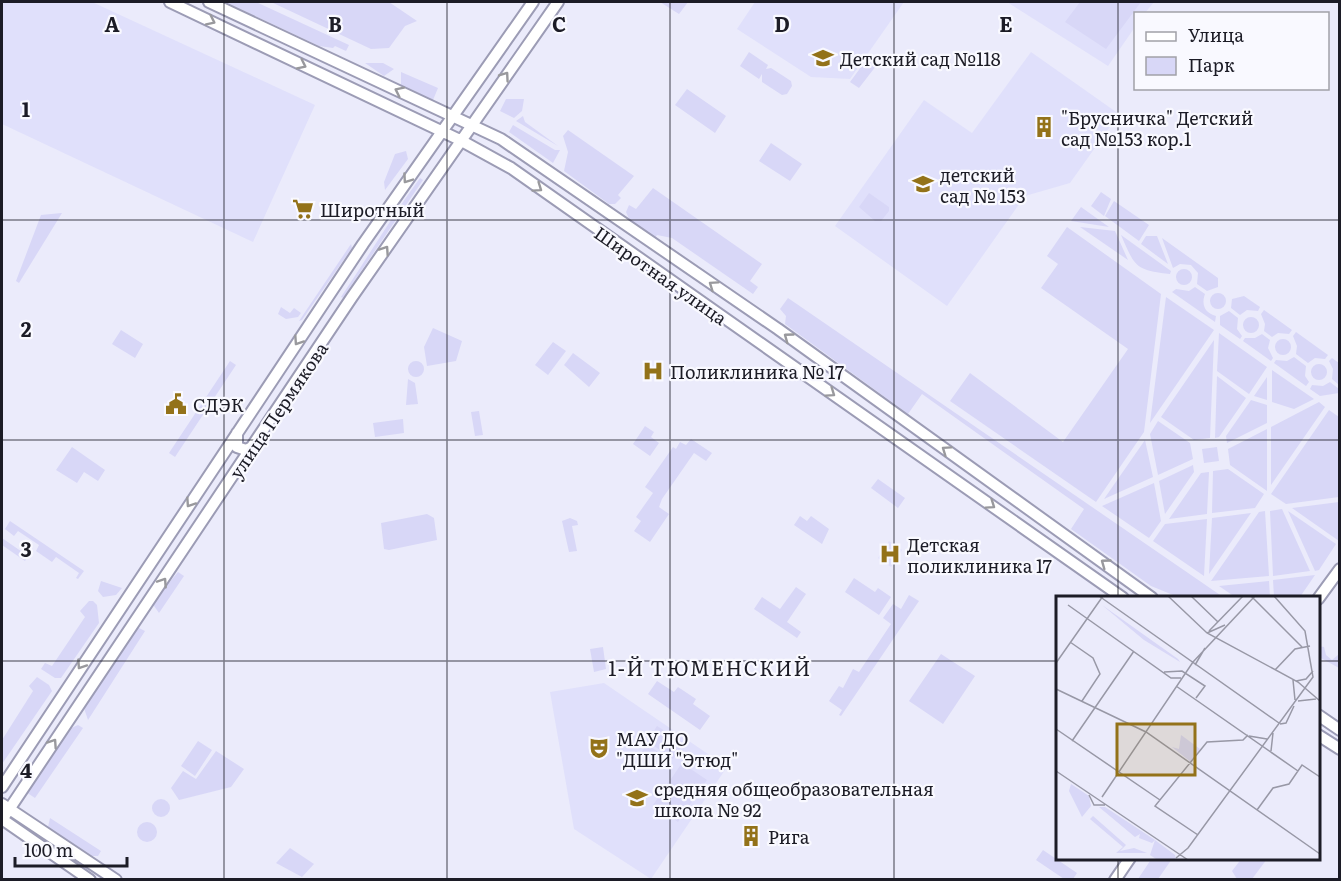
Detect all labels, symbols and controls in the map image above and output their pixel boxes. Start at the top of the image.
text: A [104,8,120,38]
text: B [328,8,342,38]
text: C [552,8,566,38]
text: D [774,8,790,38]
text: E [999,8,1013,38]
legend [1134,12,1329,90]
one-way arrow [204,14,215,26]
text: Улица [1188,21,1244,48]
place label: Детский сад №118 [840,45,1001,72]
school or university icon: Детский сад №118 [811,46,835,70]
text: Парк [1188,51,1235,78]
one-way arrow [295,57,306,69]
one-way arrow [498,72,509,83]
one-way arrow [395,86,406,98]
text: 1 [22,93,30,123]
place label: "Брусничка" Детский сад №153 кор.1 [1061,104,1253,152]
building icon: "Брусничка" Детский сад №153 кор.1 [1032,115,1056,139]
place label: детский сад № 153 [940,161,1026,209]
school or university icon: детский сад № 153 [911,172,935,196]
one-way arrow [403,173,414,184]
one-way arrow [531,181,542,192]
place label: Широтный [320,196,425,223]
supermarket icon: Широтный [291,197,315,221]
street label: Широтная улица [589,219,733,331]
one-way arrow [378,245,389,256]
one-way arrow [708,281,719,292]
text: 2 [21,313,32,343]
one-way arrow [783,333,794,344]
one-way arrow [294,334,305,345]
street label: улица Пермякова [222,336,334,484]
place label: Поликлиника № 17 [670,358,844,385]
hospital icon: Поликлиника № 17 [641,359,665,383]
one-way arrow [824,386,835,397]
place label: СДЭК [193,391,244,418]
public building icon: СДЭК [164,392,188,416]
one-way arrow [942,446,953,457]
one-way arrow [186,496,197,507]
one-way arrow [984,498,995,509]
place label: Детская поликлиника 17 [907,531,1052,579]
text: 3 [20,533,32,563]
hospital icon: Детская поликлиника 17 [878,542,902,566]
one-way arrow [1101,559,1112,570]
one-way arrow [156,577,167,588]
inset map [1056,596,1320,860]
district label: 1-Й ТЮМЕНСКИЙ [608,652,812,682]
one-way arrow [77,658,88,669]
place label: МАУ ДО "ДШИ "Этюд" [616,725,738,773]
theatre icon: МАУ ДО "ДШИ "Этюд" [587,736,611,760]
one-way arrow [46,739,57,750]
text: 4 [20,754,32,784]
place label: средняя общеобразовательная школа № 92 [654,775,934,823]
school or university icon: средняя общеобразовательная школа № 92 [625,786,649,810]
place label: Рига [768,823,810,850]
building icon: Рига [739,824,763,848]
scale bar [15,830,128,868]
text: 100 m [24,836,73,863]

